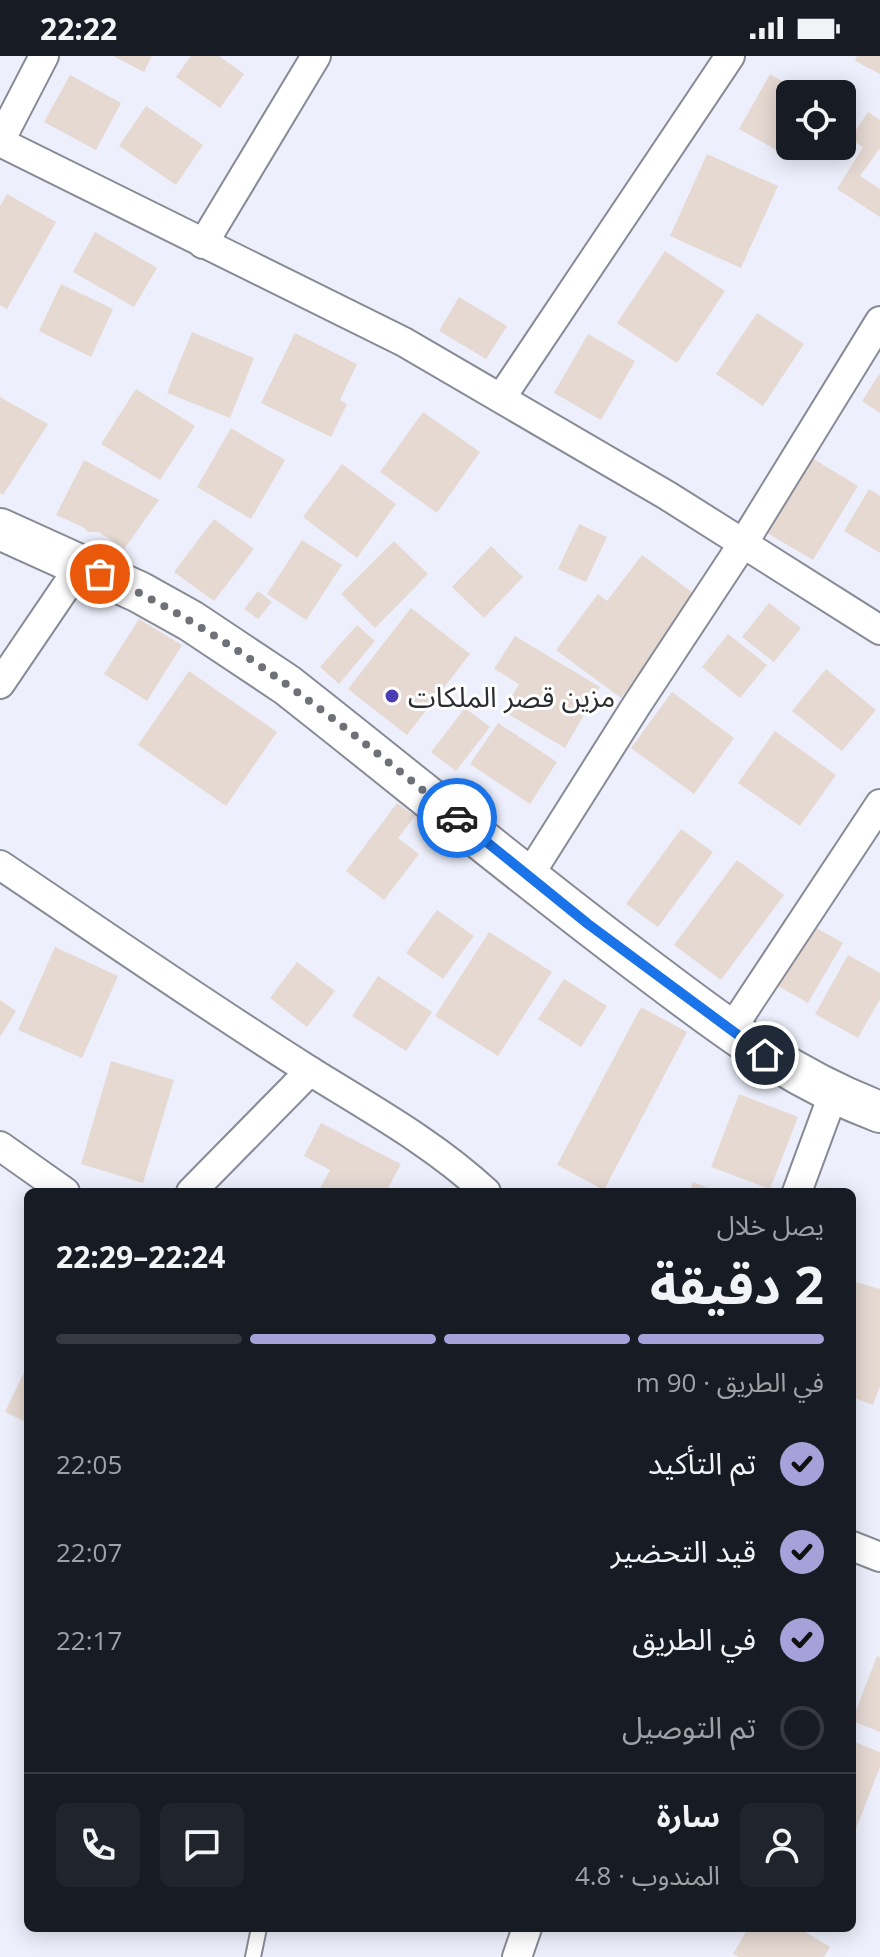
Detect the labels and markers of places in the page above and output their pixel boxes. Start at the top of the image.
pin [66,540,134,608]
place label: مزين قصر الملكات [408,677,615,715]
marker: مزين قصر الملكات [383,687,401,705]
pin [731,1021,799,1089]

